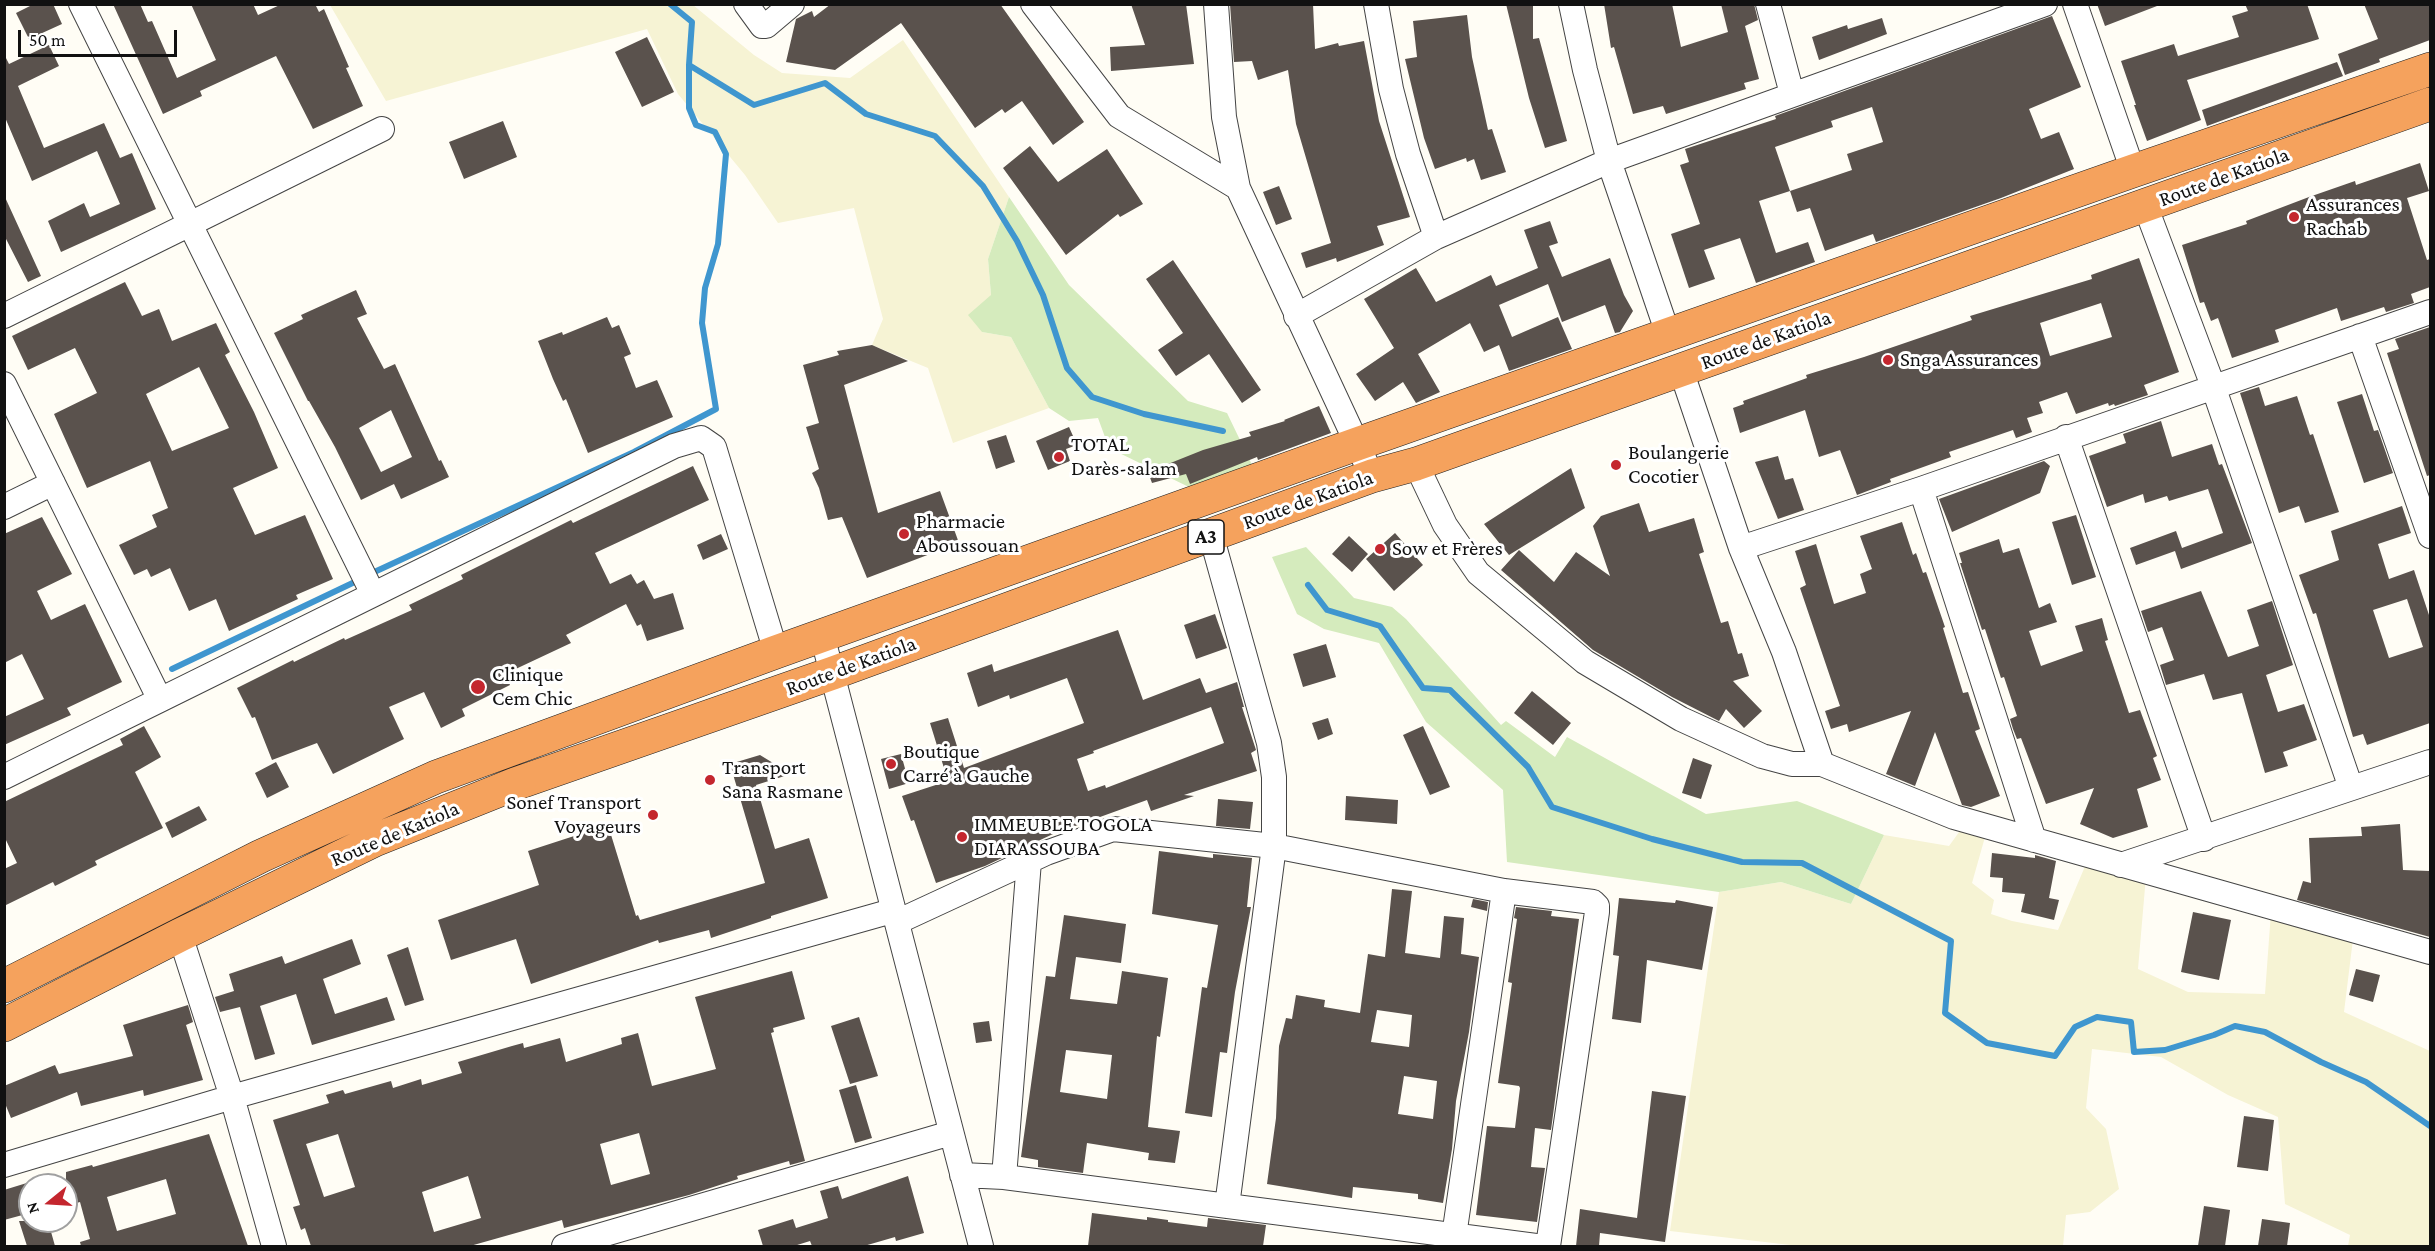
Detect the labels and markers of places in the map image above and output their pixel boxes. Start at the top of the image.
place label: Assurances Rachab [2306,192,2400,242]
marker: Assurances Rachab [2287,210,2301,224]
place label: Snga Assurances [1900,347,2039,373]
marker: Snga Assurances [1881,353,1895,367]
place label: TOTAL Darès-salam [1071,432,1177,482]
place label: Boulangerie Cocotier [1628,440,1729,490]
marker: TOTAL Darès-salam [1052,450,1066,464]
marker: Boulangerie Cocotier [1609,458,1623,472]
place label: Pharmacie Aboussouan [916,509,1019,559]
marker: Pharmacie Aboussouan [897,527,911,541]
place label: Sow et Frères [1392,536,1503,562]
marker: Sow et Frères [1373,542,1387,556]
place label: Clinique Cem Chic [492,662,572,712]
marker: Clinique Cem Chic [469,678,487,696]
place label: Boutique Carré à Gauche [903,739,1030,789]
place label: Transport Sana Rasmane [722,755,843,805]
marker: Boutique Carré à Gauche [884,757,898,771]
marker: Transport Sana Rasmane [703,773,717,787]
place label: Sonef Transport Voyageurs [507,790,641,840]
marker: Sonef Transport Voyageurs [646,808,660,822]
place label: IMMEUBLE TOGOLA DIARASSOUBA [974,812,1152,862]
marker: IMMEUBLE TOGOLA DIARASSOUBA [955,830,969,844]

